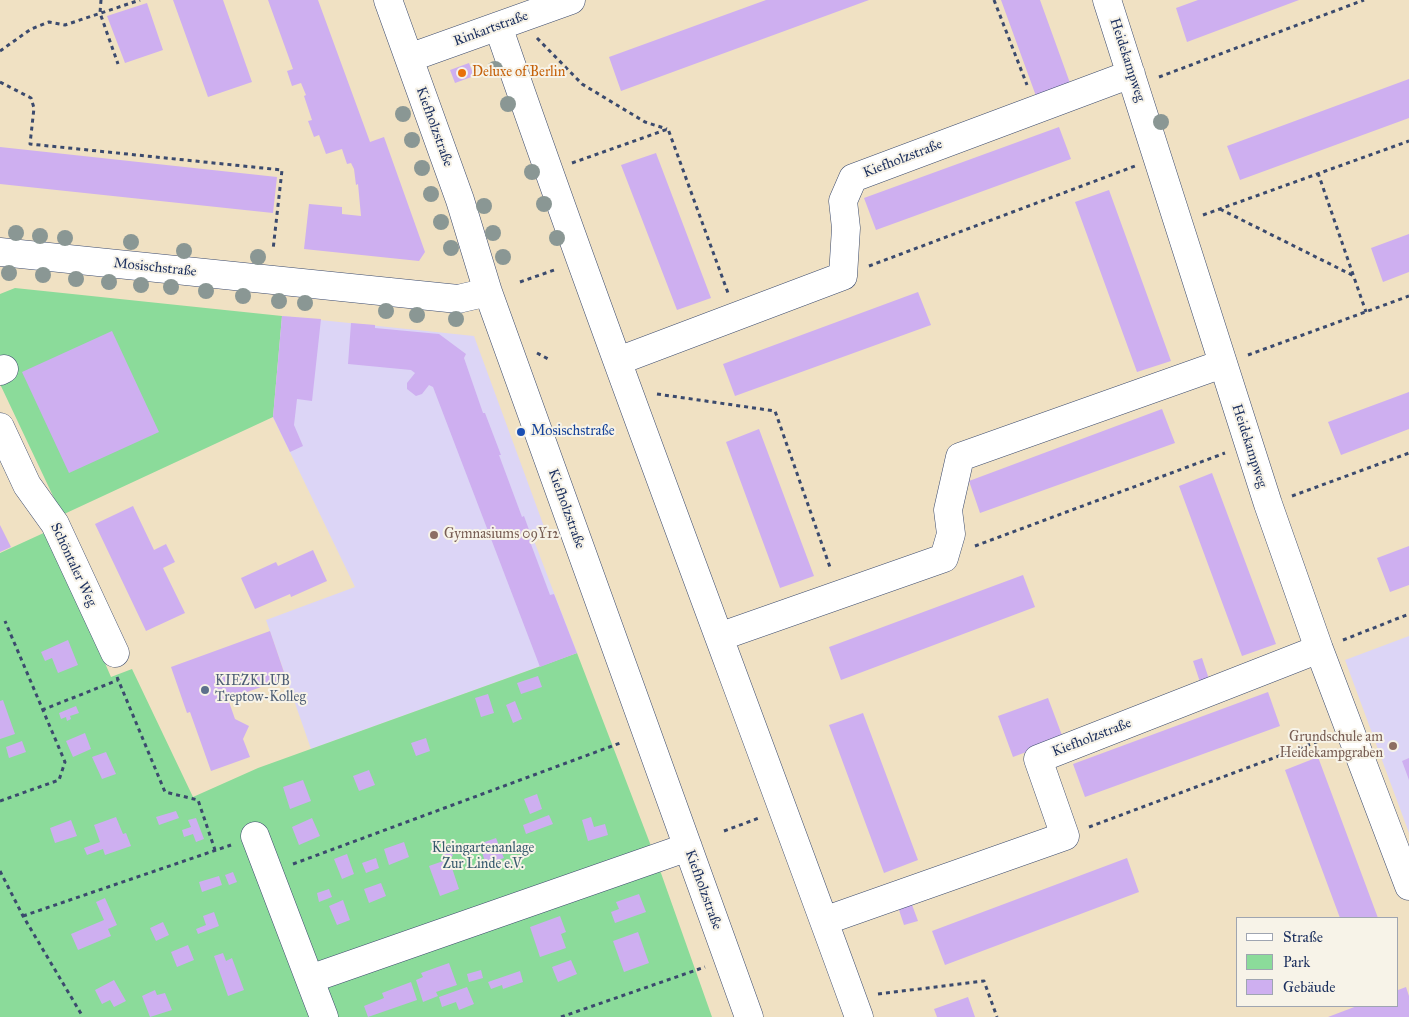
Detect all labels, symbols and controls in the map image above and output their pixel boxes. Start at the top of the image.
street label: Rinkartstraße [451,8,531,50]
street label: Heidekampweg [1106,16,1148,104]
place label: Deluxe of Berlin [472,65,565,81]
marker: Deluxe of Berlin [456,67,468,79]
street label: Kiefholzstraße [412,85,456,169]
street label: Kiefholzstraße [861,136,945,182]
street label: Mosischstraße [113,255,197,281]
street label: Heidekampweg [1228,402,1270,490]
place label: Mosischstraße [531,424,614,440]
marker: Mosischstraße [515,426,527,438]
street label: Kiefholzstraße [544,467,588,551]
street label: Schöntaler Weg [46,521,100,609]
place label: Gymnasiums 09Y12 [444,527,559,543]
marker: Gymnasiums 09Y12 [428,529,440,541]
place label: KIEZKLUB Treptow-Kolleg [215,674,306,706]
marker: KIEZKLUB Treptow-Kolleg [199,684,211,696]
street label: Kiefholzstraße [1050,715,1134,761]
place label: Grundschule am Heidekampgraben [1280,730,1383,762]
marker: Grundschule am Heidekampgraben [1387,740,1399,752]
park label: Kleingartenanlage Zur Linde e.V. [432,841,534,874]
street label: Kiefholzstraße [681,848,725,932]
legend [1236,917,1399,1007]
text: Straße [1283,928,1323,946]
text: Park [1283,953,1310,971]
text: Gebäude [1283,978,1336,996]

